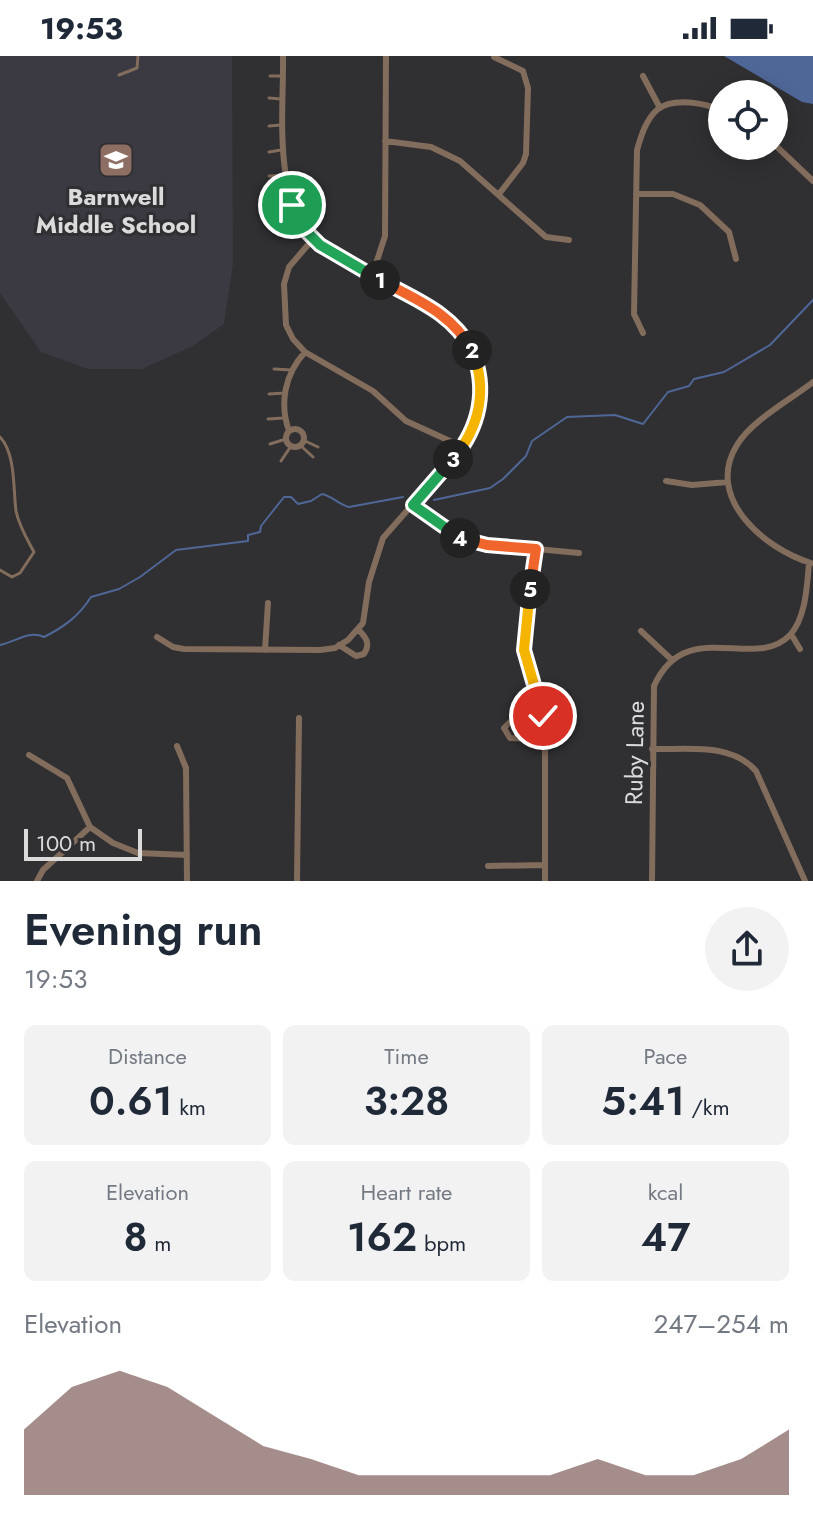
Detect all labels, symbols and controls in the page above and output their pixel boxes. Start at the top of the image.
text: 19:53 [40,7,123,50]
map controls [708,80,788,160]
button: locate [708,80,788,160]
school or university icon: Barnwell Middle School [97,141,135,179]
pin [258,171,326,239]
place label: Barnwell Middle School [36,179,196,242]
icon: arrive [270,183,314,227]
pin: 1 [360,260,400,300]
text: 1 [374,264,386,296]
pin: 2 [452,330,492,370]
text: 2 [465,334,479,366]
pin: 3 [433,439,473,479]
text: 3 [446,443,460,475]
pin: 4 [440,518,480,558]
text: 4 [452,522,468,554]
pin: 5 [510,569,550,609]
text: 5 [523,573,537,605]
pin [509,682,577,750]
icon: check [521,694,565,738]
street label: Ruby Lane [616,700,653,806]
scale bar [24,825,142,861]
text: 100 m [36,827,96,859]
text: Evening run [24,898,263,962]
button: share [705,907,789,991]
text: 19:53 [24,960,87,998]
text: Distance [108,1040,187,1072]
text: Time [384,1040,429,1072]
text: Pace [644,1040,687,1072]
text: 0.61 [89,1072,173,1130]
text: 3:28 [364,1072,449,1130]
text: 5:41 [601,1072,685,1130]
text: km [173,1091,206,1123]
text: /km [685,1091,730,1123]
text: Elevation [106,1176,189,1208]
text: Heart rate [361,1176,452,1208]
text: kcal [648,1176,683,1208]
text: 8 [124,1208,148,1266]
text: 162 [347,1208,417,1266]
text: 47 [641,1208,690,1266]
text: m [148,1227,171,1259]
text: bpm [417,1227,466,1259]
text: Elevation [24,1305,122,1343]
text: 247–254 m [653,1305,789,1343]

